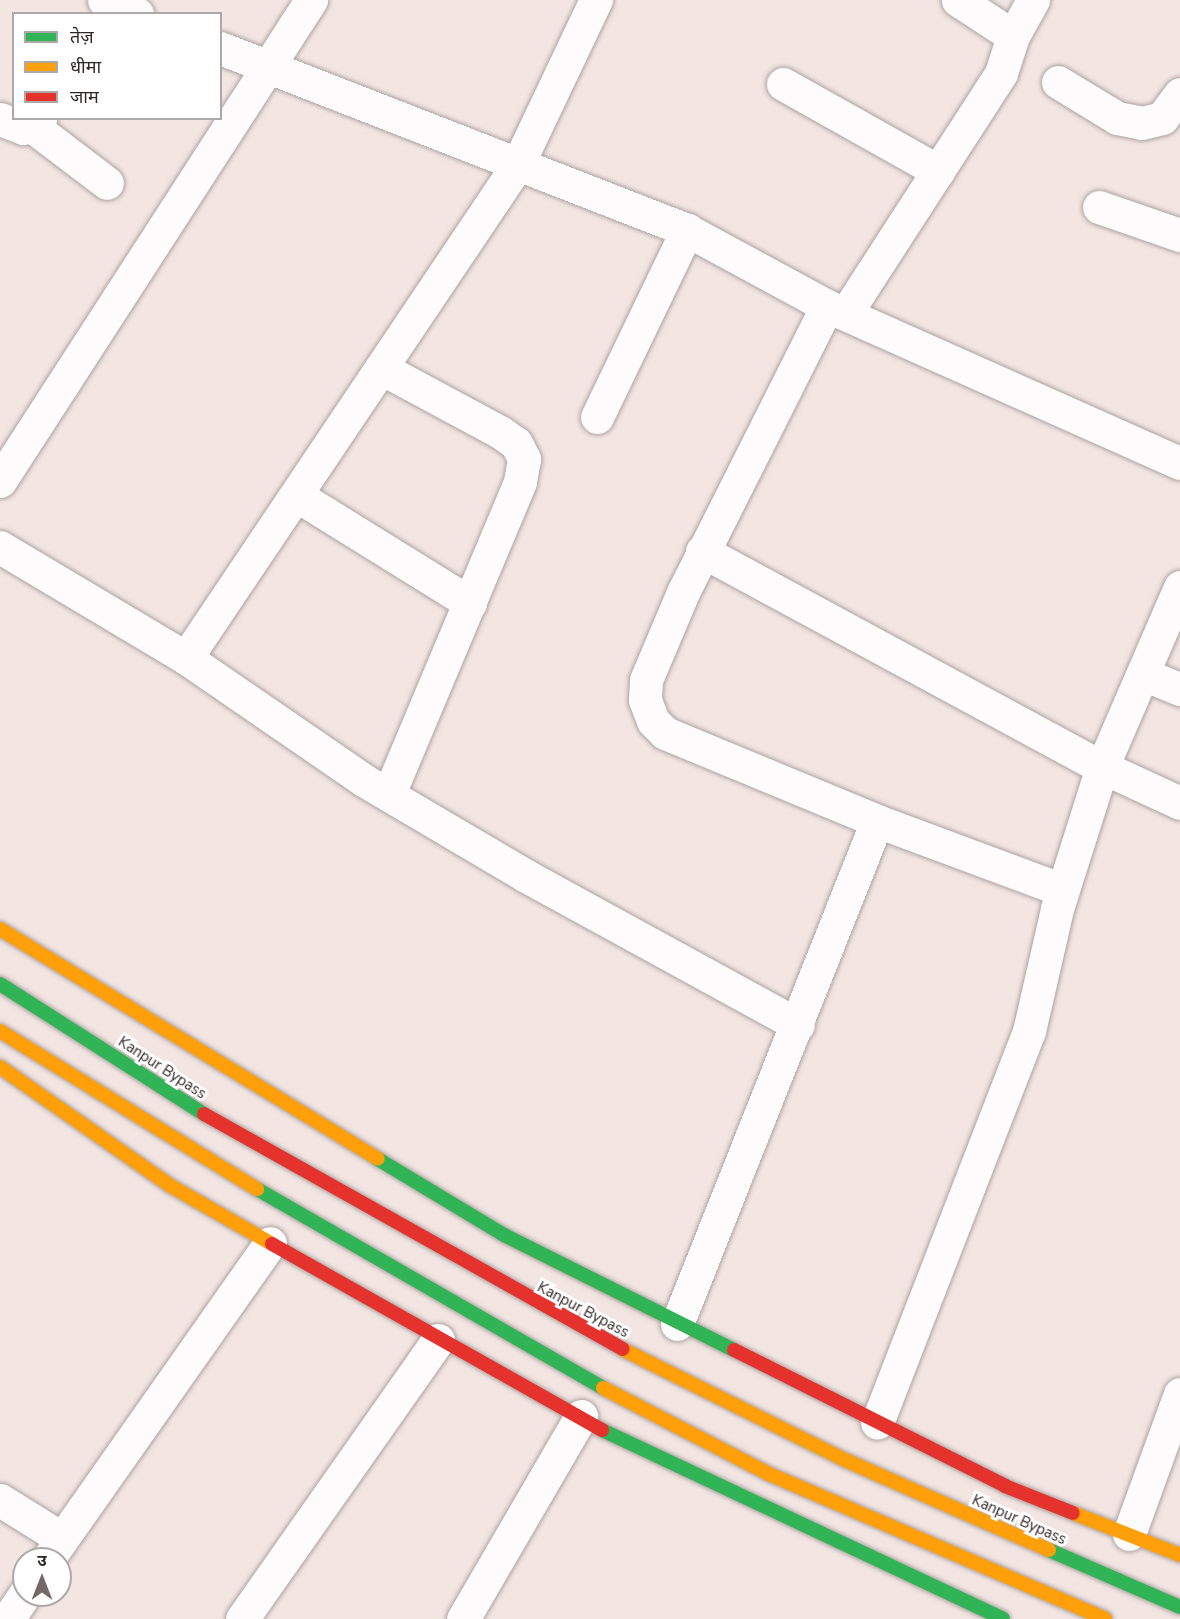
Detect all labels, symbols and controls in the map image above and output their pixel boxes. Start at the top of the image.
legend [12,12,222,120]
text: तेज़ [70,25,94,49]
text: धीमा [70,55,101,79]
text: जाम [70,85,99,109]
street label: Kanpur Bypass [115,1033,209,1103]
street label: Kanpur Bypass [534,1278,632,1342]
street label: Kanpur Bypass [969,1491,1069,1549]
north arrow [12,1547,72,1607]
text: उ [37,1550,47,1572]

